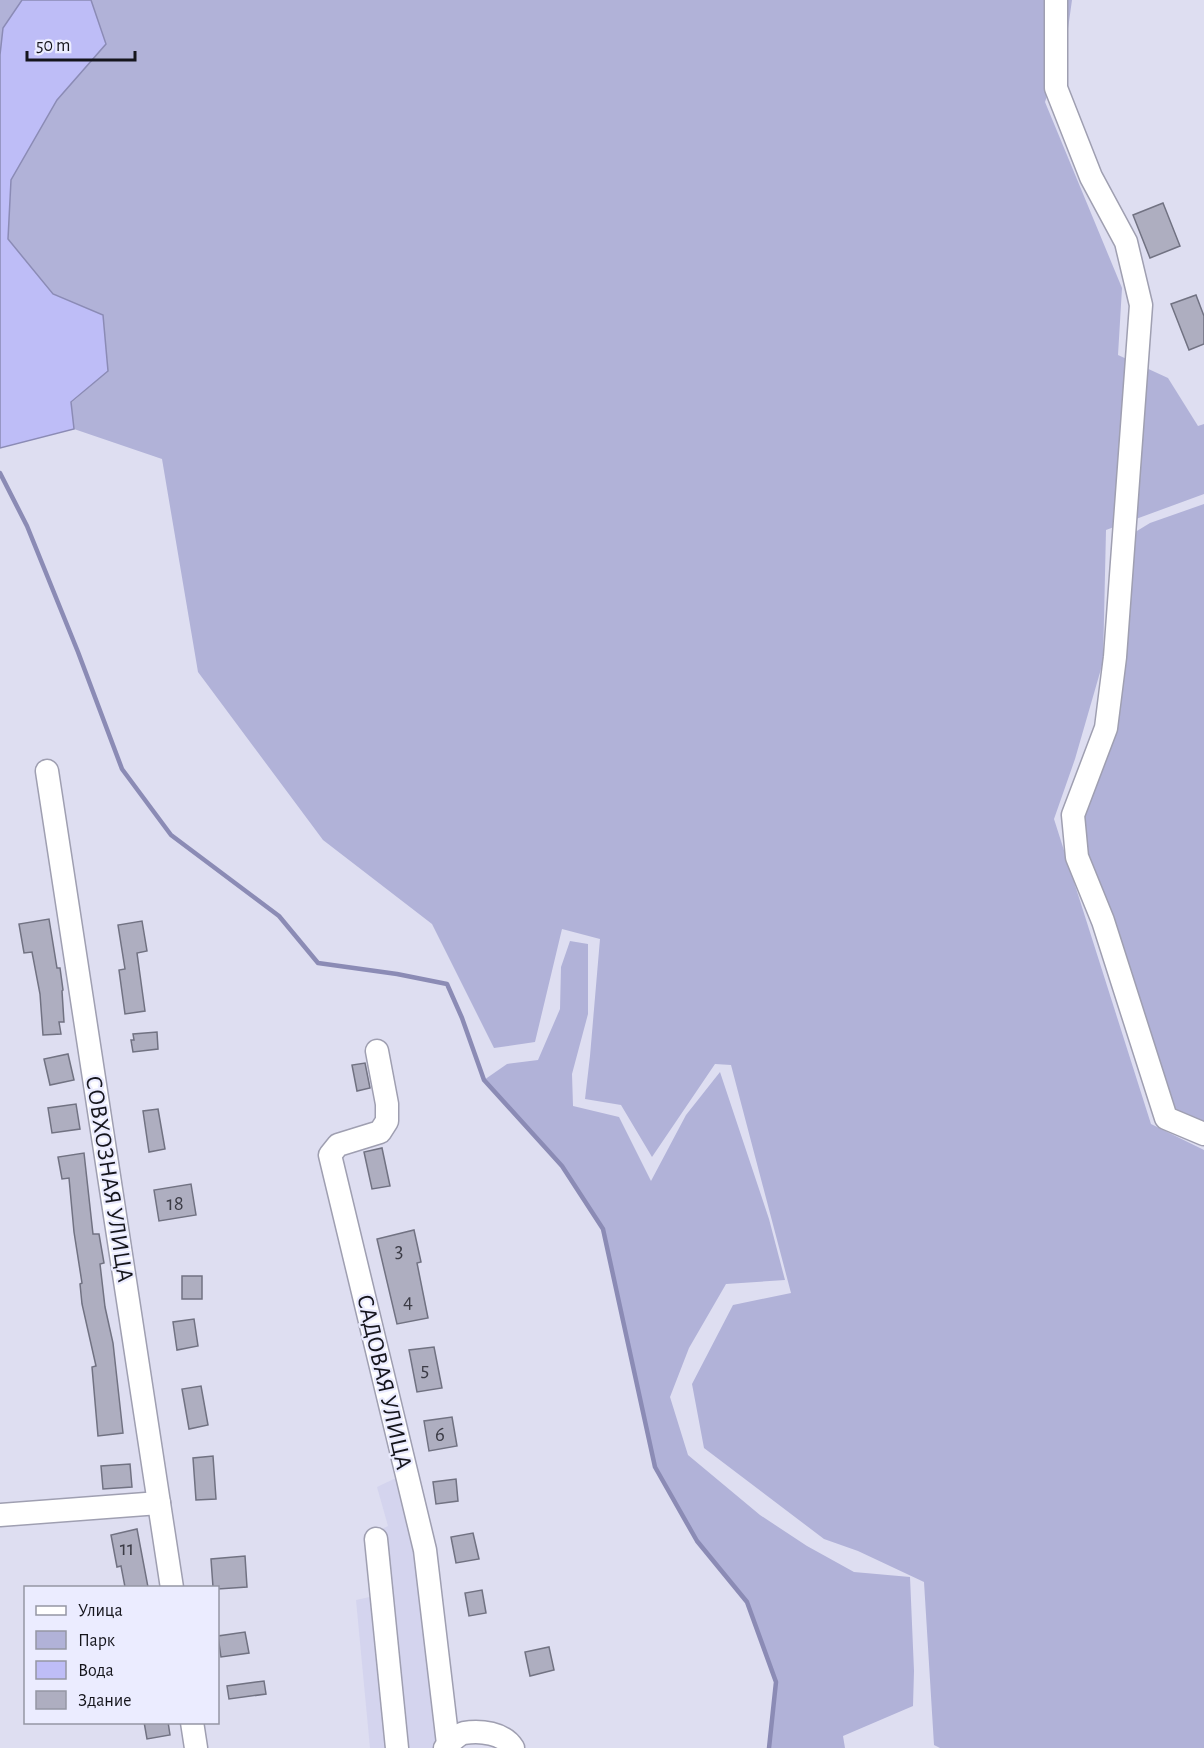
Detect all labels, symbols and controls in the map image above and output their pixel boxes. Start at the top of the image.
scale bar [27,24,135,62]
text: 50 m [36,37,70,55]
street label: СОВХОЗНАЯ УЛИЦА [81,1074,137,1284]
house number: 18 [166,1193,184,1214]
house number: 3 [395,1240,403,1261]
house number: 4 [403,1291,413,1312]
street label: САДОВАЯ УЛИЦА [352,1292,416,1472]
house number: 5 [421,1359,429,1380]
house number: 6 [435,1424,445,1445]
house number: 11 [120,1538,134,1559]
legend [24,1586,219,1724]
text: Улица [78,1602,123,1620]
text: Парк [78,1632,116,1650]
text: Вода [78,1662,114,1680]
text: Здание [78,1692,132,1710]

